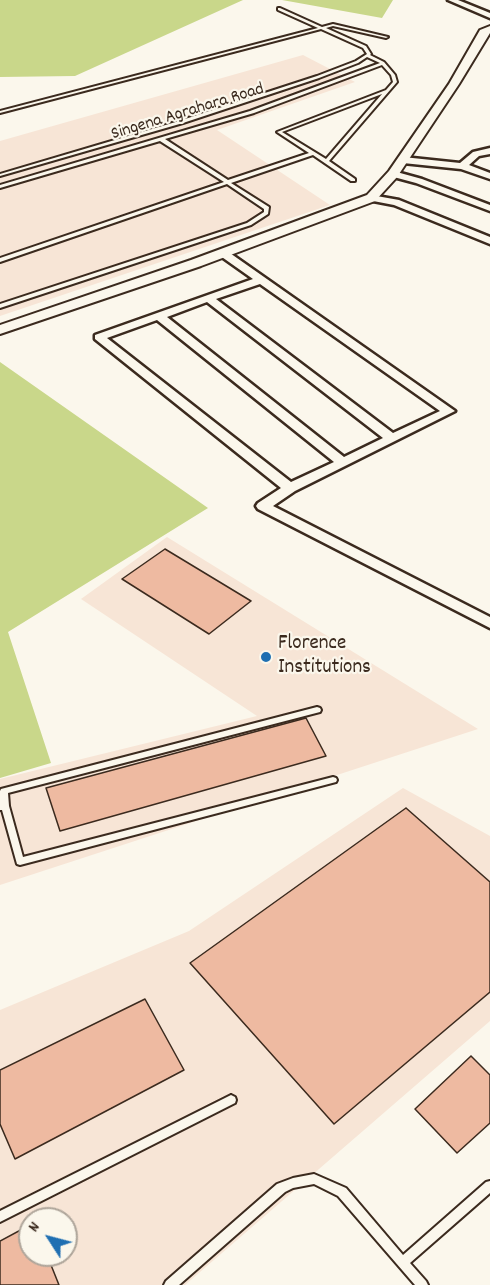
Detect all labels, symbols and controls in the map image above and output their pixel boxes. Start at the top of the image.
street label: Singena Agrahara Road [109,79,267,147]
place label: Florence Institutions [278,632,371,682]
marker: Florence Institutions [259,650,273,664]
north arrow [18,1207,78,1267]
text: N [23,1217,46,1237]

